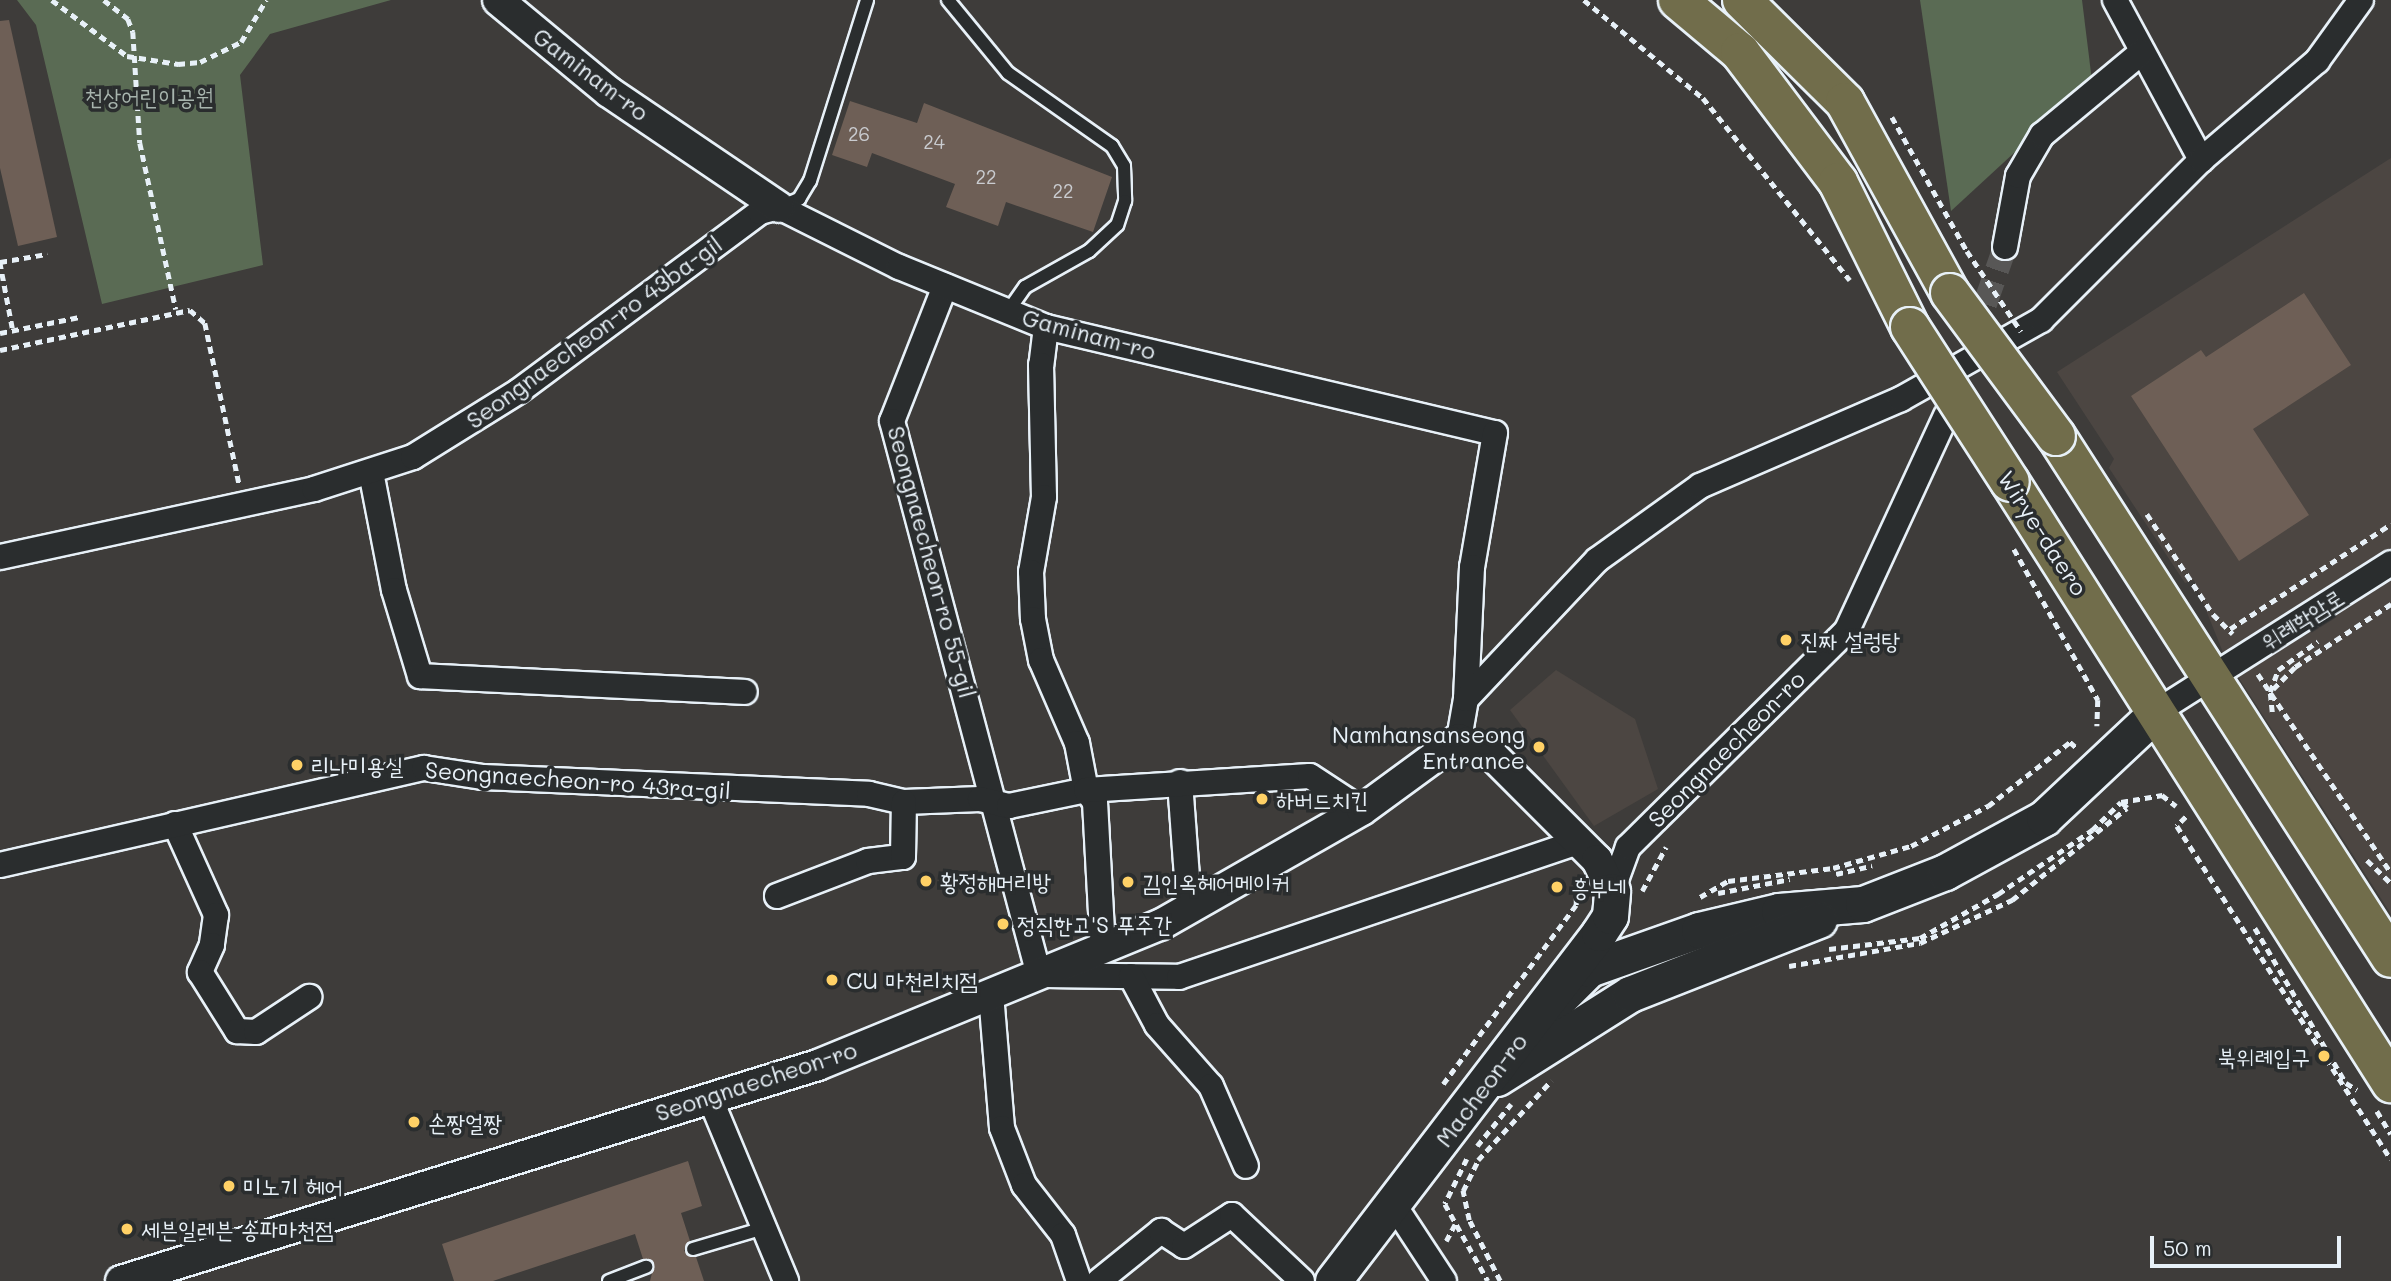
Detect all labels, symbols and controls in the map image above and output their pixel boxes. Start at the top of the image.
street label: Gaminam-ro [528,22,654,126]
park label: 천상어린이공원 [84,82,214,110]
house number: 26 [848,123,870,145]
house number: 24 [923,131,945,153]
house number: 22 [975,166,997,188]
house number: 22 [1052,180,1074,202]
street label: Seongnaecheon-ro 43ba-gil [461,230,727,434]
street label: Gaminam-ro [1019,303,1159,365]
street label: Seongnaecheon-ro 55-gil [882,423,982,701]
street label: Wirye-daero [1992,465,2094,601]
street label: 위례학암로 [2255,583,2349,655]
place label: 진짜 설렁탕 [1800,626,1900,654]
marker: 진짜 설렁탕 [1778,632,1794,648]
street label: Seongnaecheon-ro [1642,665,1810,833]
place label: Namhansanseong Entrance [1332,720,1525,774]
marker: Namhansanseong Entrance [1531,739,1547,755]
place label: 리나미용실 [311,751,404,779]
street label: Seongnaecheon-ro 43ra-gil [424,756,732,804]
marker: 리나미용실 [289,757,305,773]
place label: 하버드치킨 [1276,785,1369,813]
marker: 하버드치킨 [1254,791,1270,807]
place label: 황정해머리방 [940,867,1051,895]
place label: 김인옥헤어메이커 [1142,868,1290,896]
marker: 황정해머리방 [918,873,934,889]
place label: 흥부네 [1571,873,1627,901]
marker: 김인옥헤어메이커 [1120,874,1136,890]
marker: 흥부네 [1549,879,1565,895]
place label: 정직한고'S 푸주간 [1017,910,1172,938]
marker: 정직한고'S 푸주간 [995,916,1011,932]
place label: CU 마천리치점 [846,966,978,994]
marker: CU 마천리치점 [824,972,840,988]
street label: Macheon-ro [1429,1028,1533,1152]
street label: Seongnaecheon-ro [652,1035,860,1127]
place label: 북위례입구 [2217,1042,2310,1070]
marker: 북위례입구 [2316,1048,2332,1064]
place label: 손짱얼짱 [428,1108,502,1136]
marker: 손짱얼짱 [406,1114,422,1130]
place label: 미노기 헤어 [243,1172,343,1200]
marker: 미노기 헤어 [221,1178,237,1194]
place label: 세븐일레븐 송파마천점 [141,1215,333,1243]
marker: 세븐일레븐 송파마천점 [119,1221,135,1237]
scale bar [2153,1222,2344,1266]
text: 50 m [2163,1234,2212,1261]

